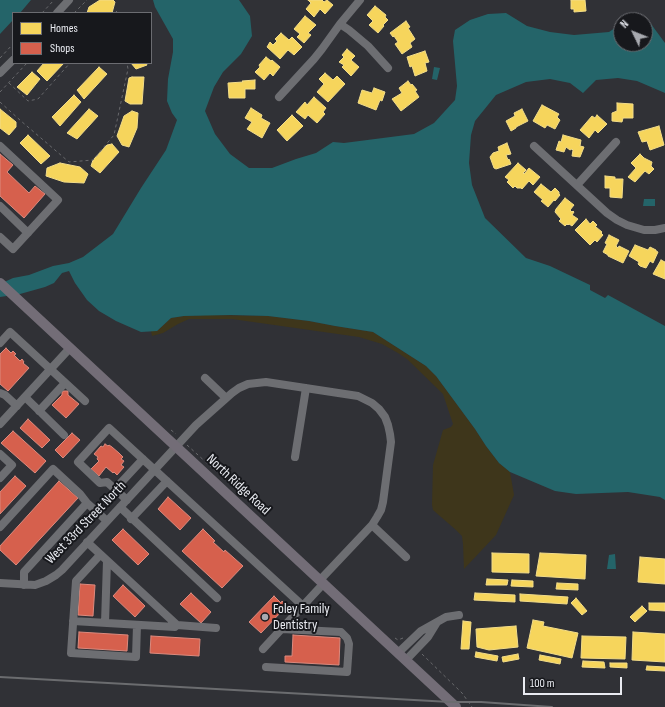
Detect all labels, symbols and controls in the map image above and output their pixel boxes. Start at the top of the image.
legend [12,12,152,64]
north arrow [613,12,653,52]
text: N [618,18,631,31]
text: Homes [50,21,78,36]
text: Shops [50,41,75,56]
street label: North Ridge Road [203,451,273,519]
street label: West 33rd Street North [42,478,130,568]
place label: Foley Family Dentistry [273,601,330,634]
marker: Foley Family Dentistry [260,612,270,622]
scale bar [525,669,624,695]
text: 100 m [530,676,555,691]

